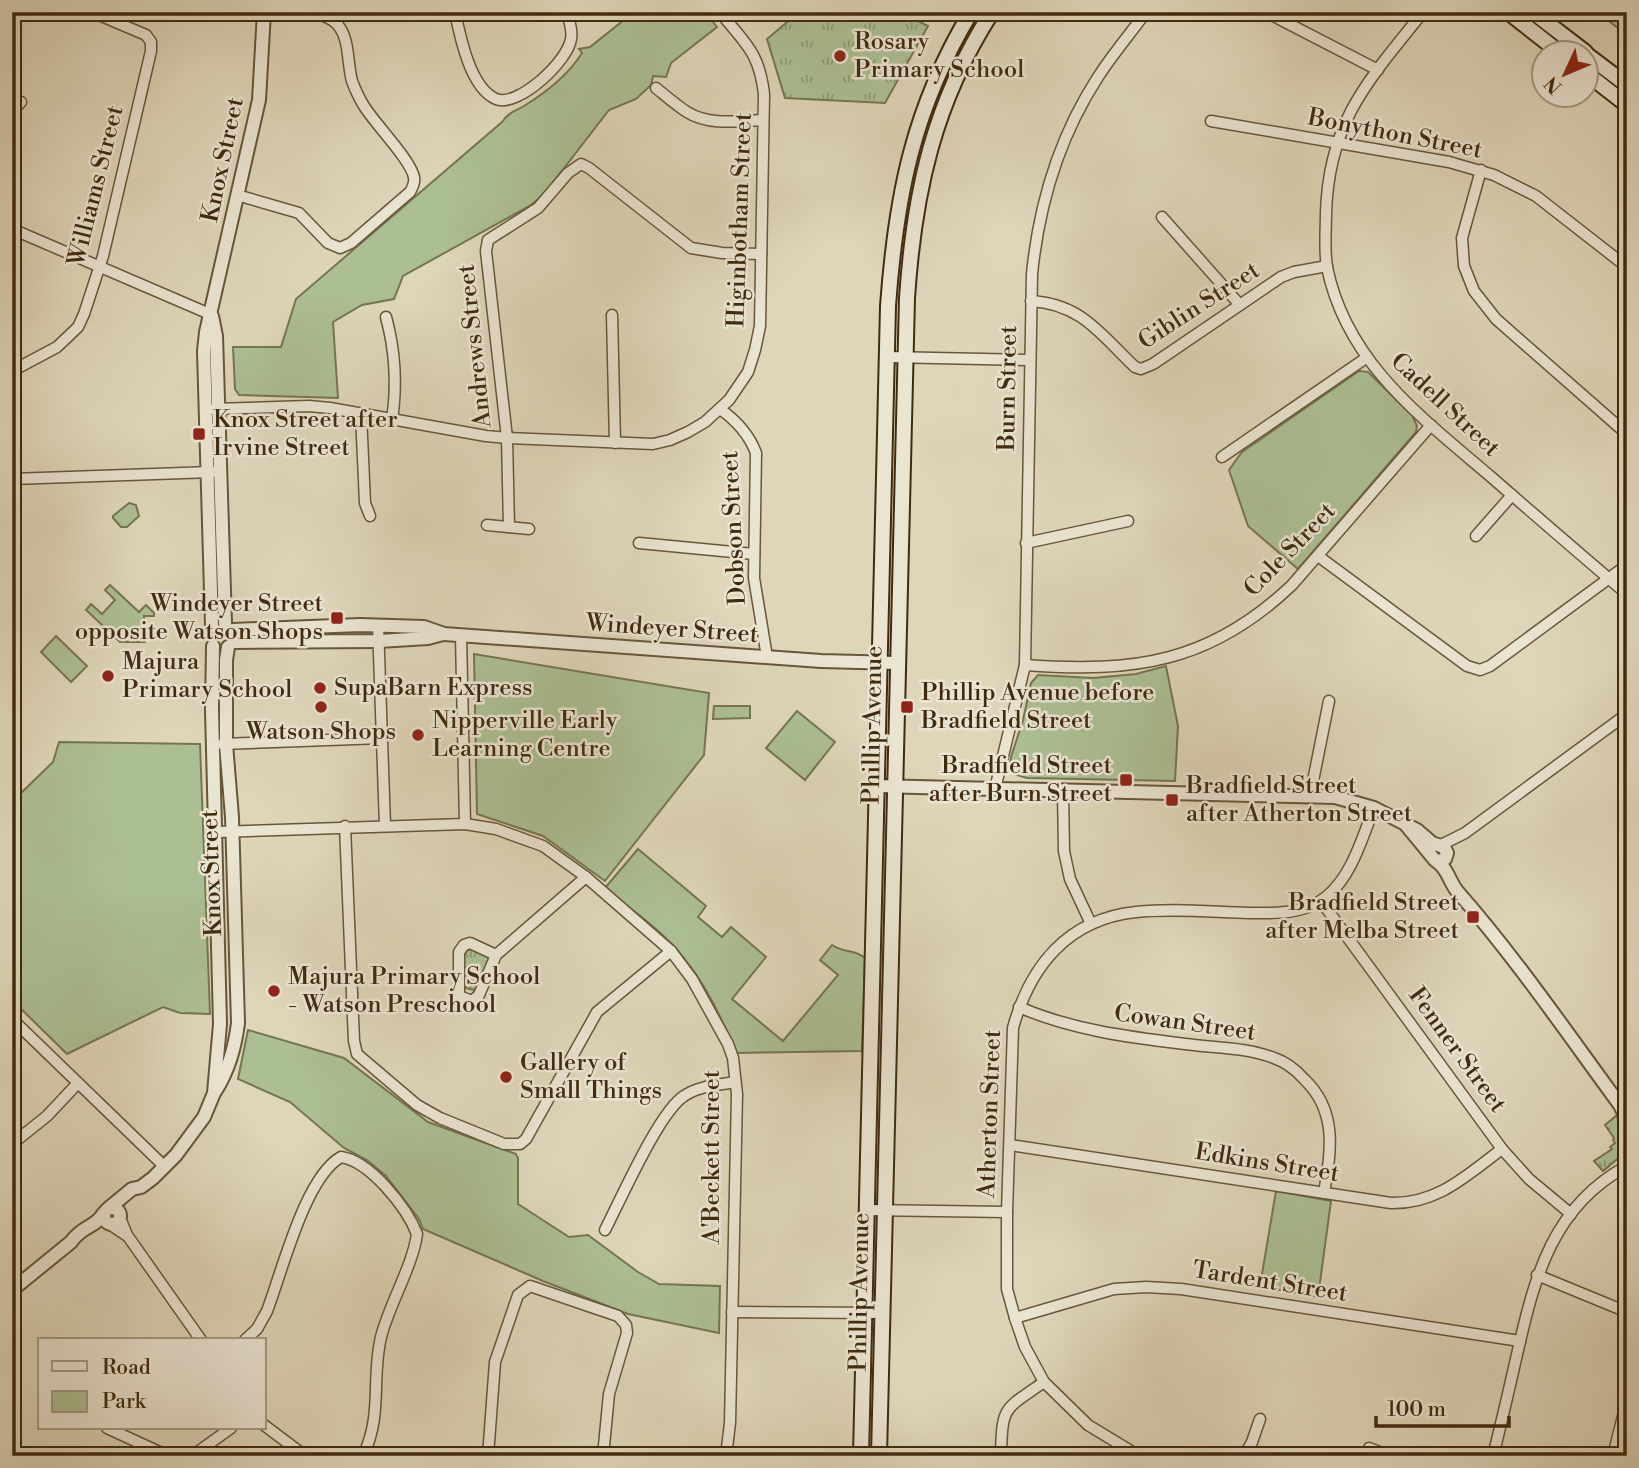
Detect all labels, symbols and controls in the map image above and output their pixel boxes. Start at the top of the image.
place label: Rosary Primary School [854,27,1024,85]
north arrow [1530,38,1600,108]
marker: Rosary Primary School [832,48,848,64]
text: N [1540,71,1567,99]
street label: Knox Street [195,94,251,225]
street label: Williams Street [61,102,131,271]
street label: Bonython Street [1304,102,1485,166]
street label: Higinbotham Street [721,111,759,328]
street label: Giblin Street [1133,255,1266,356]
street label: Andrews Street [451,262,499,430]
street label: Burn Street [992,324,1024,452]
street label: Cadell Street [1384,347,1506,464]
place label: Knox Street after Irvine Street [213,405,398,463]
marker: Knox Street after Irvine Street [191,426,207,442]
street label: Dobson Street [715,450,753,606]
street label: Cole Street [1238,496,1343,603]
place label: Windeyer Street opposite Watson Shops [75,589,323,647]
street label: Windeyer Street [584,608,760,650]
marker: Windeyer Street opposite Watson Shops [329,610,345,626]
street label: Phillip Avenue [857,645,889,805]
place label: Majura Primary School [122,647,292,705]
marker: Majura Primary School [100,668,116,684]
place label: SupaBarn Express [334,673,532,703]
place label: Phillip Avenue before Bradfield Street [920,678,1154,736]
marker: SupaBarn Express [312,680,328,696]
marker: Watson Shops [313,699,329,715]
marker: Phillip Avenue before Bradfield Street [899,699,915,715]
place label: Nipperville Early Learning Centre [432,706,618,764]
place label: Watson Shops [245,717,396,747]
marker: Nipperville Early Learning Centre [410,727,426,743]
place label: Bradfield Street after Burn Street [929,751,1112,809]
place label: Bradfield Street after Atherton Street [1185,771,1413,829]
marker: Bradfield Street after Burn Street [1118,772,1134,788]
marker: Bradfield Street after Atherton Street [1164,792,1180,808]
street label: Knox Street [195,808,229,937]
place label: Bradfield Street after Melba Street [1265,888,1459,946]
marker: Bradfield Street after Melba Street [1465,909,1481,925]
place label: Majura Primary School - Watson Preschool [288,962,540,1020]
street label: Fenner Street [1402,982,1513,1119]
marker: Majura Primary School - Watson Preschool [266,983,282,999]
street label: Cowan Street [1112,998,1258,1048]
street label: Atherton Street [972,1029,1008,1200]
place label: Gallery of Small Things [520,1048,662,1106]
marker: Gallery of Small Things [498,1069,514,1085]
street label: A'Beckett Street [697,1069,727,1245]
street label: Edkins Street [1193,1137,1342,1189]
street label: Phillip Avenue [844,1212,876,1372]
street label: Tardent Street [1190,1255,1350,1309]
legend [38,1338,266,1430]
text: Road [102,1355,151,1381]
scale bar [1376,1384,1510,1428]
text: Park [102,1389,147,1415]
text: 100 m [1387,1397,1446,1423]

